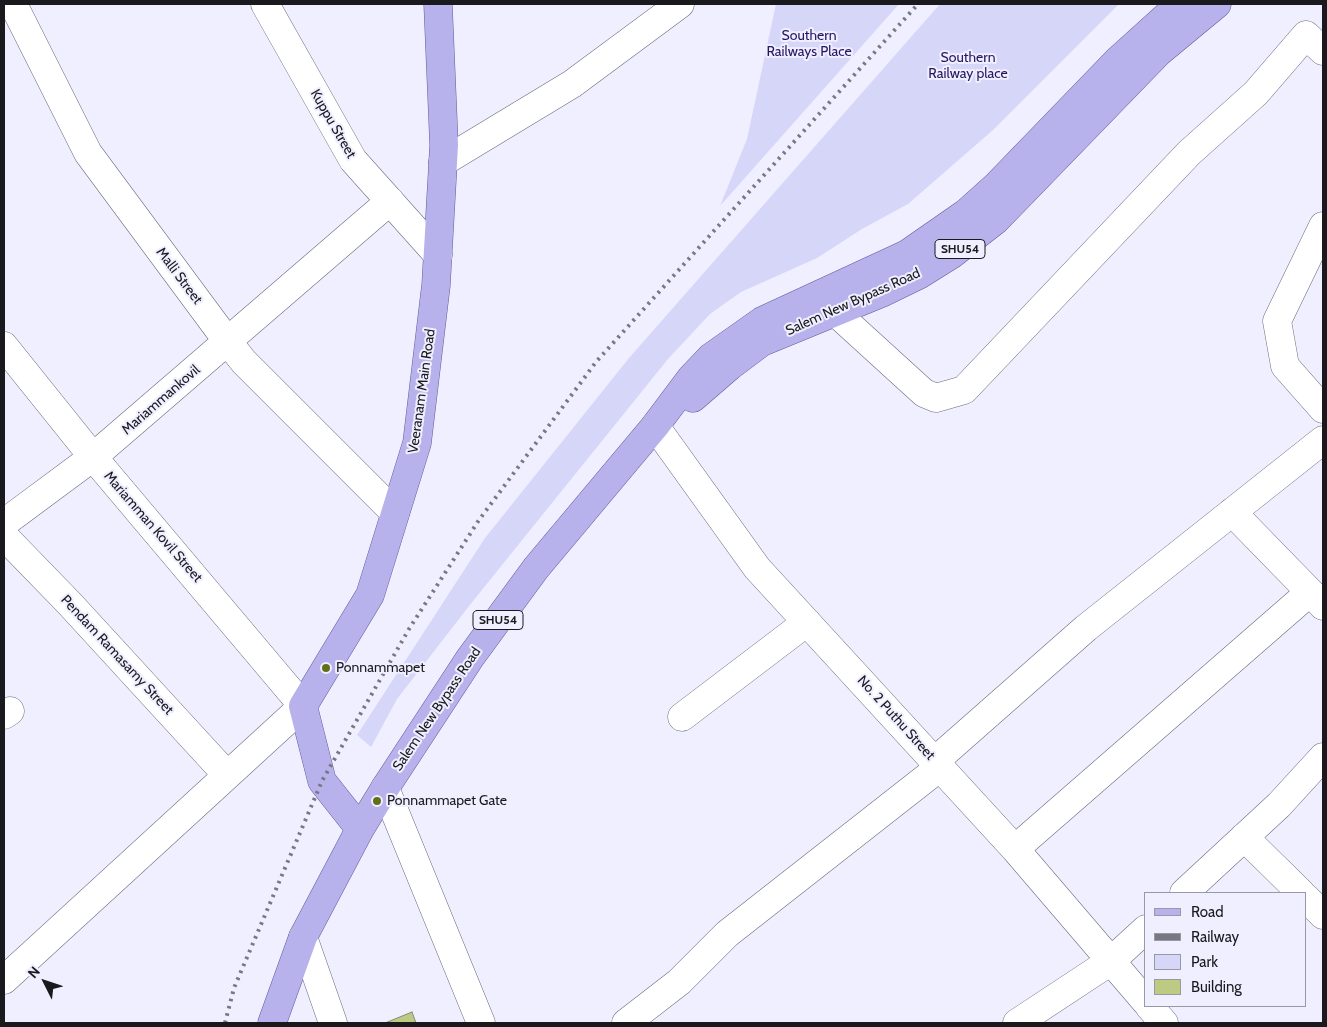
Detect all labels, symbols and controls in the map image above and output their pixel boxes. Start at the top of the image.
park label: Southern Railways Place [766,28,852,60]
park label: Southern Railway place [928,50,1008,82]
street label: Kuppu Street [306,86,360,162]
road number: SHU54 [935,240,985,258]
street label: Malli Street [152,244,206,308]
street label: Salem New Bypass Road [783,265,923,339]
street label: Veeranam Main Road [405,328,439,454]
street label: Mariammankovil [119,362,203,438]
street label: Mariamman Kovil Street [100,468,206,586]
street label: Pendam Ramasamy Street [57,592,177,718]
road number: SHU54 [473,610,523,630]
street label: Salem New Bypass Road [389,644,485,774]
place label: Ponnammapet [336,660,425,676]
marker: Ponnammapet [320,662,332,674]
street label: No. 2 Puthu Street [854,672,938,764]
place label: Ponnammapet Gate [387,793,507,809]
marker: Ponnammapet Gate [371,795,383,807]
legend [1144,892,1307,1007]
text: Road [1191,903,1224,921]
text: Railway [1191,928,1239,946]
text: Park [1191,953,1218,971]
north arrow [20,957,70,1007]
text: N [24,963,44,982]
text: Building [1191,978,1242,996]

